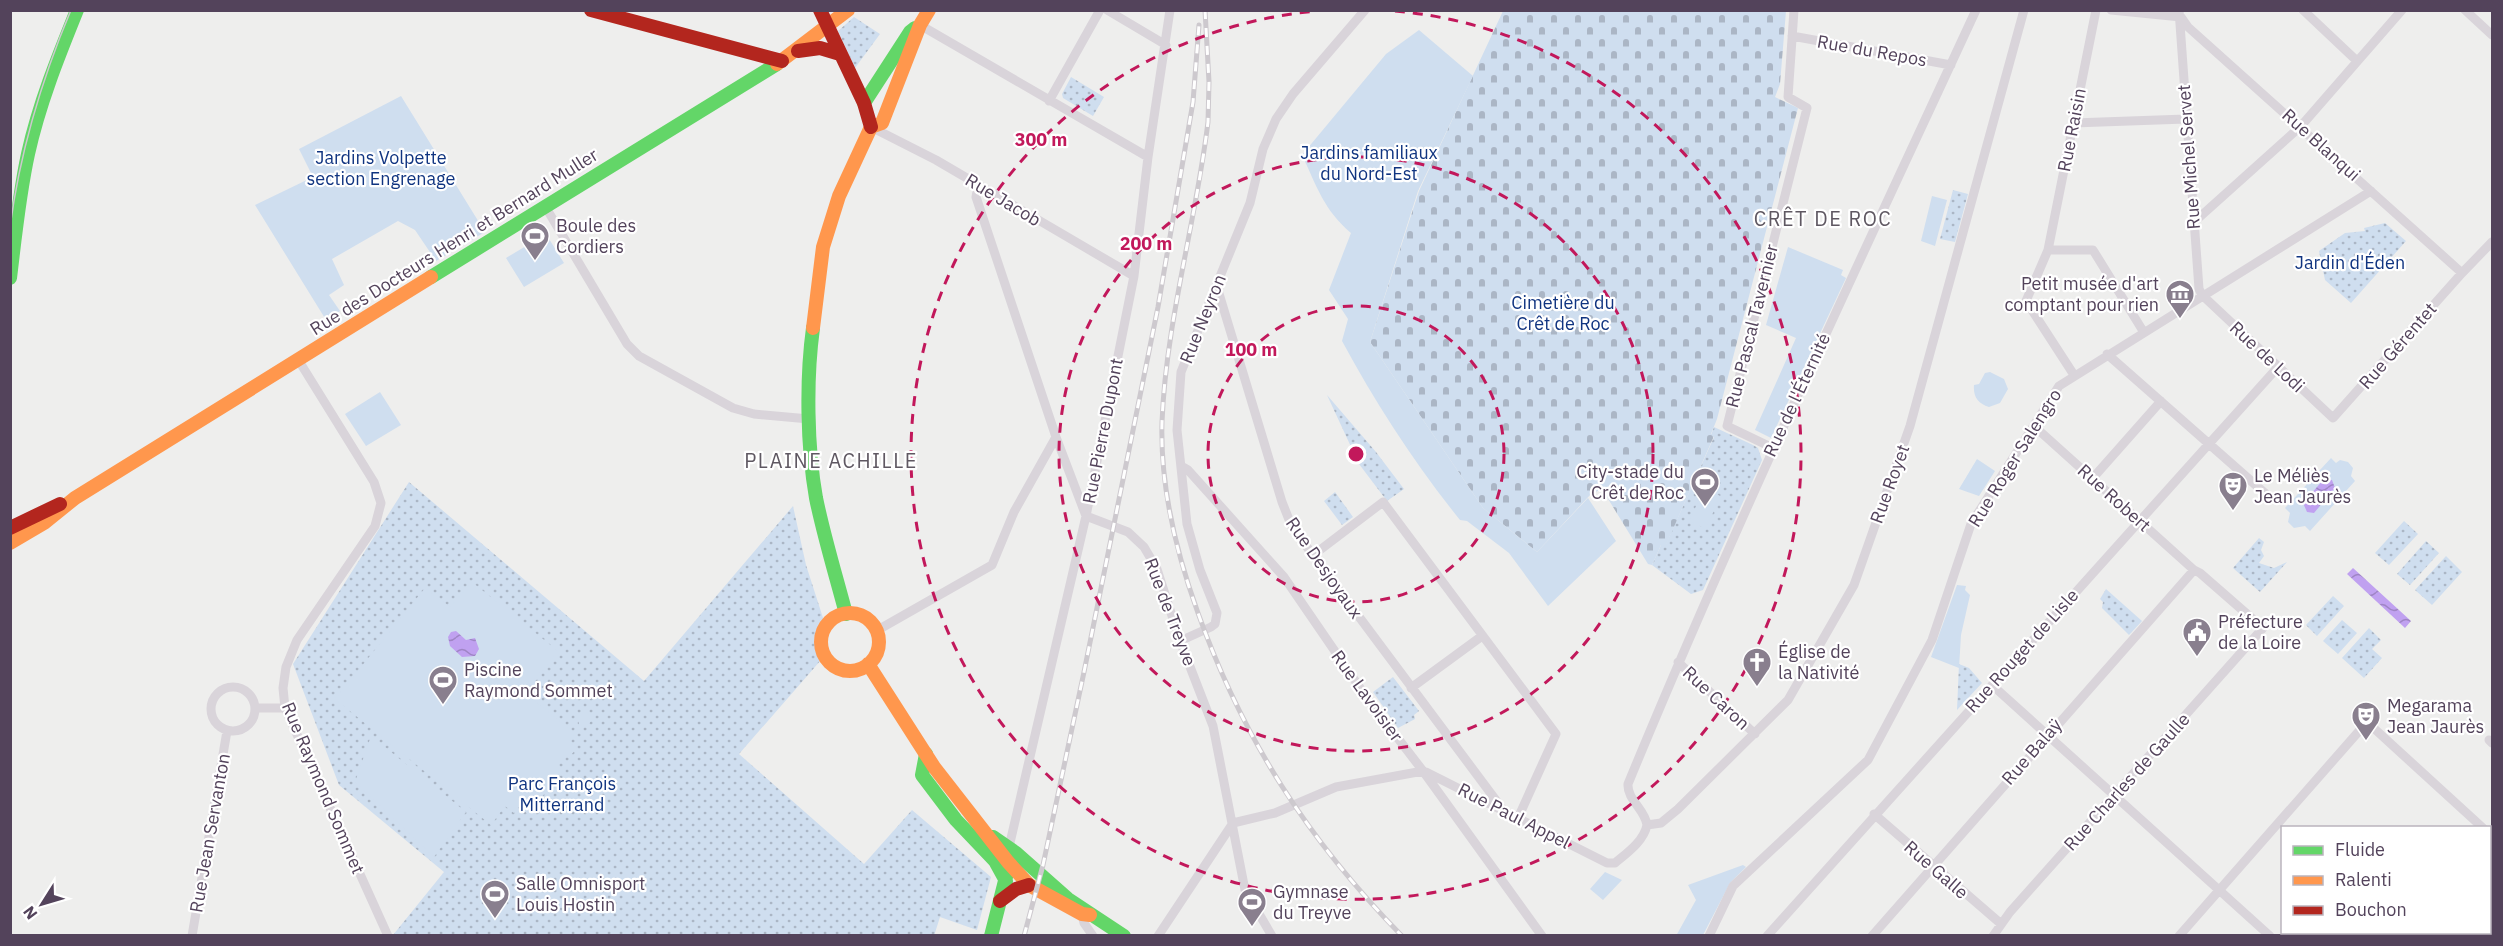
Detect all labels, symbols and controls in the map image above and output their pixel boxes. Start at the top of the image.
street label: Rue du Repos [1815,30,1929,71]
street label: Rue Michel Servet [2172,84,2205,230]
street label: Rue Raisin [2052,86,2091,174]
street label: Rue Blanqui [2277,103,2365,186]
text: 300 m [1015,128,1067,151]
park label: Jardins familiaux du Nord-Est [1300,141,1438,185]
street label: Rue des Docteurs Henri et Bernard Muller [305,143,602,340]
park label: Jardins Volpette section Engrenage [307,146,456,190]
street label: Rue Jacob [961,168,1045,231]
district label: CRÊT DE ROC [1754,205,1892,232]
place label: Boule des Cordiers [556,214,636,258]
sports icon: Boule des Cordiers [519,220,551,262]
text: 200 m [1120,232,1172,255]
street label: Rue Pascal Tavernier [1720,241,1783,410]
park label: Jardin d'Éden [2295,251,2405,274]
street label: Rue Neyron [1174,271,1231,367]
place label: Petit musée d'art comptant pour rien [2004,272,2159,316]
museum icon: Petit musée d'art comptant pour rien [2164,278,2196,320]
park label: Cimetière du Crêt de Roc [1511,291,1615,335]
street label: Rue Gérentet [2354,298,2442,394]
street label: Rue de Lodi [2225,316,2310,397]
street label: Rue de l'Éternité [1758,329,1835,460]
text: 100 m [1225,338,1277,361]
street label: Rue Pierre Dupont [1077,356,1128,506]
street label: Rue Roger Salengro [1963,384,2066,531]
street label: Rue Royet [1865,441,1914,526]
centre of rings [1346,444,1366,464]
district label: PLAINE ACHILLE [744,447,918,474]
street label: Rue Robert [2073,459,2156,536]
place label: City-stade du Crêt de Roc [1576,460,1684,504]
place label: Le Méliès Jean Jaurès [2254,464,2351,508]
sports icon: City-stade du Crêt de Roc [1689,466,1721,508]
theatre icon: Le Méliès Jean Jaurès [2217,470,2249,512]
street label: Rue Desjoyaux [1281,512,1368,623]
street label: Rue de Treyve [1139,555,1202,669]
street label: Rue Rouget de Lisle [1960,584,2083,717]
place label: Préfecture de la Loire [2218,610,2303,654]
public building icon: Préfecture de la Loire [2181,616,2213,658]
place label: Église de la Nativité [1778,640,1860,684]
street label: Rue Lavoisier [1327,646,1408,746]
church icon: Église de la Nativité [1741,646,1773,688]
place label: Piscine Raymond Sommet [464,658,613,702]
street label: Rue Caron [1678,661,1755,735]
sports icon: Piscine Raymond Sommet [427,664,459,706]
place label: Megarama Jean Jaurès [2387,694,2484,738]
street label: Rue Raymond Sommet [277,698,370,877]
theatre icon: Megarama Jean Jaurès [2350,700,2382,742]
street label: Rue Charles de Gaulle [2059,708,2195,855]
street label: Rue Balaÿ [1996,714,2067,790]
street label: Rue Jean Servanton [184,752,235,914]
park label: Parc François Mitterrand [508,772,616,816]
street label: Rue Paul Appel [1454,777,1574,854]
legend [2281,826,2491,934]
street label: Rue Galle [1900,835,1973,904]
text: Fluide [2335,838,2385,861]
text: Ralenti [2335,868,2392,891]
place label: Salle Omnisport Louis Hostin [516,872,645,916]
north arrow [12,874,72,934]
sports icon: Salle Omnisport Louis Hostin [479,878,511,920]
place label: Gymnase du Treyve [1273,880,1351,924]
sports icon: Gymnase du Treyve [1236,886,1268,928]
text: Bouchon [2335,898,2407,921]
text: N [19,902,41,924]

